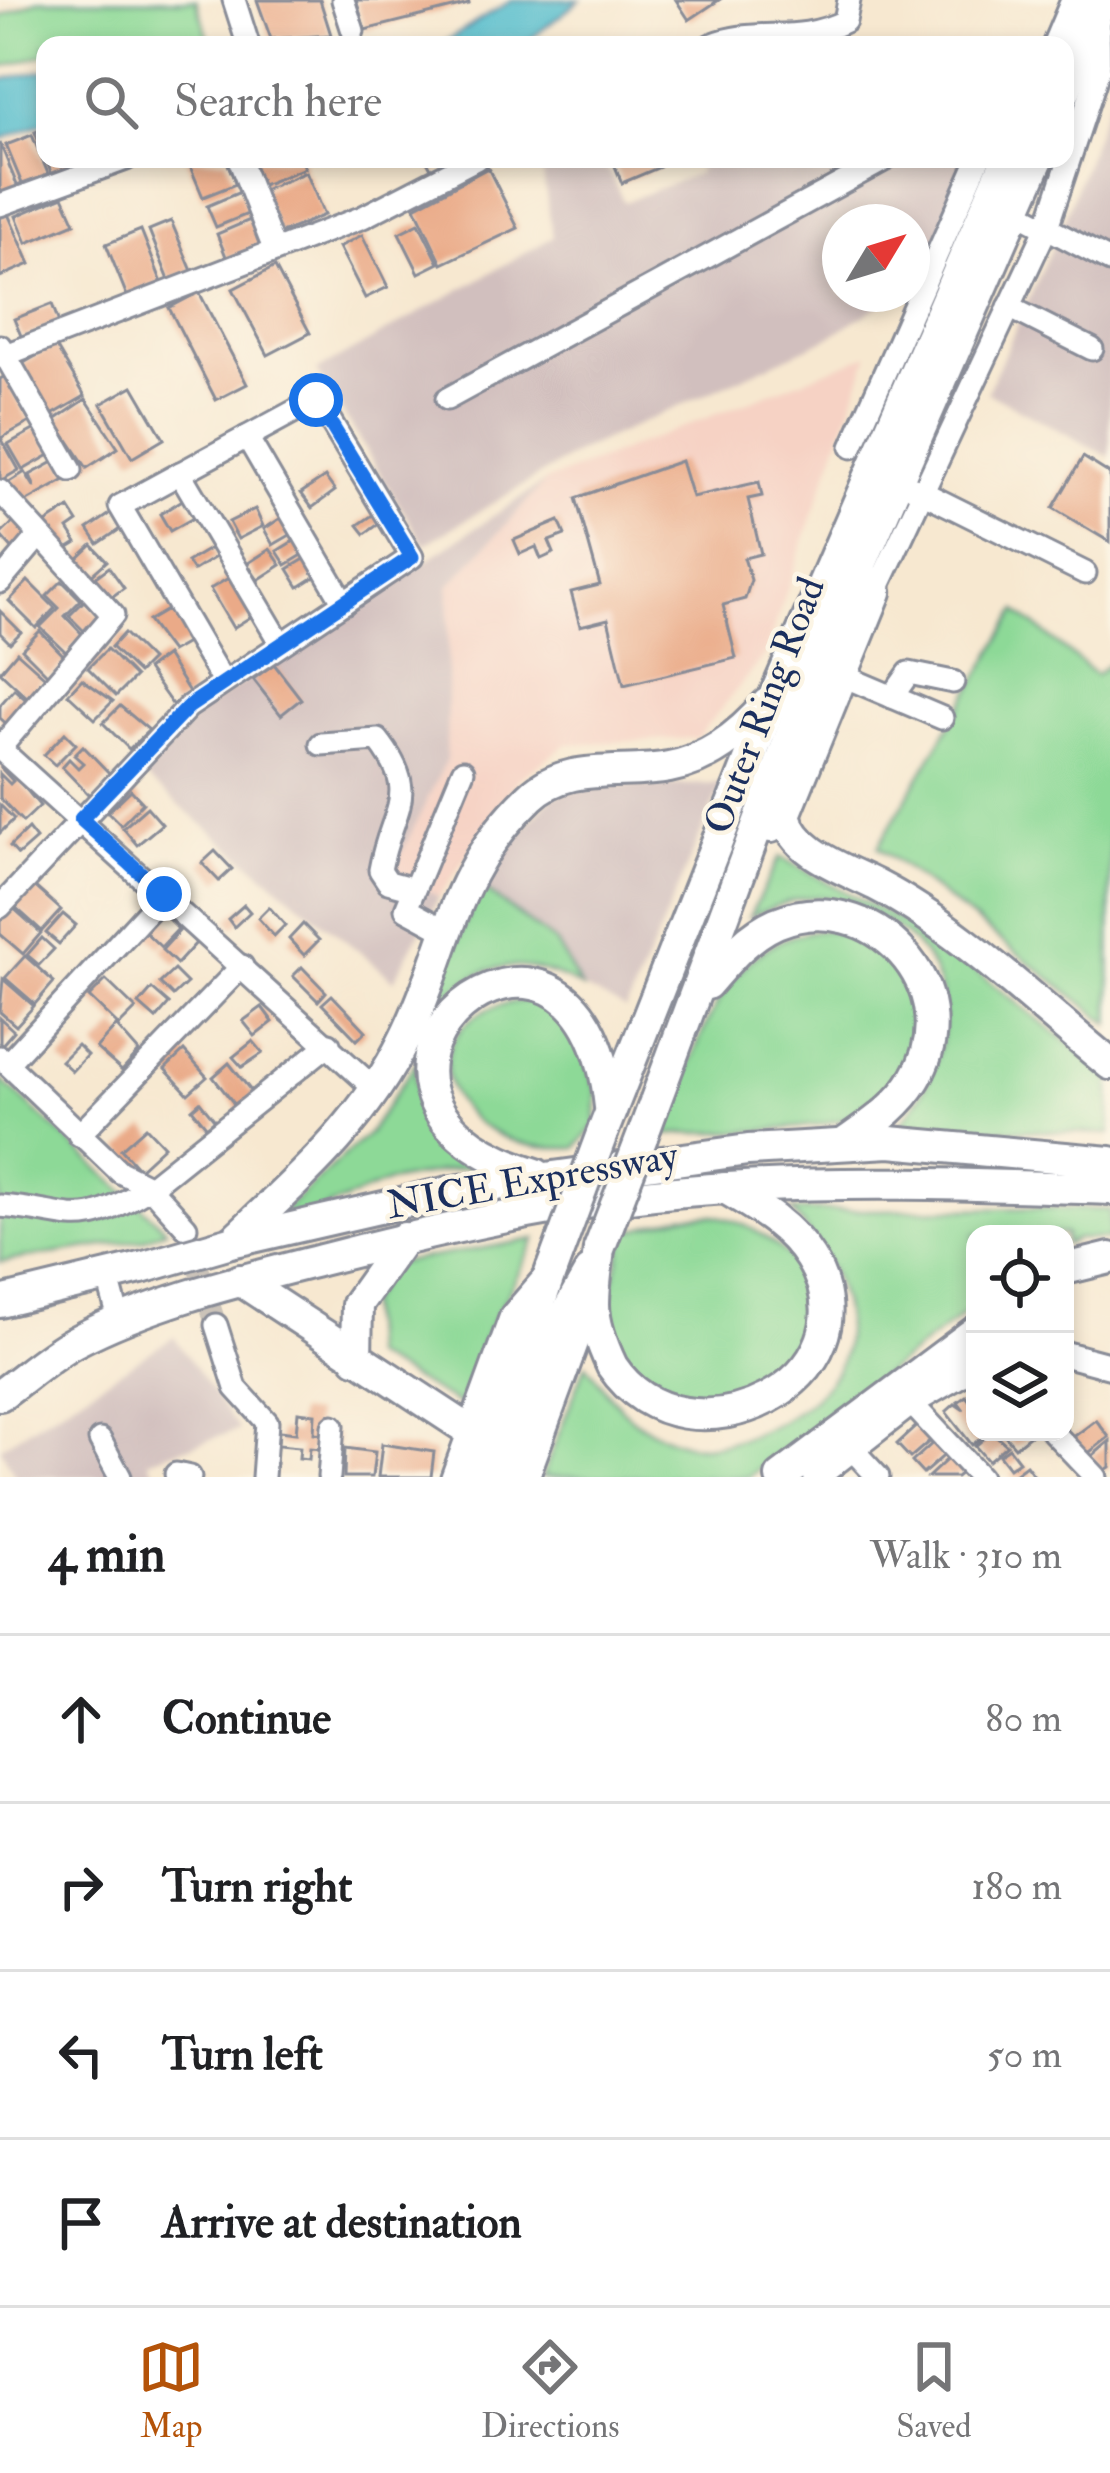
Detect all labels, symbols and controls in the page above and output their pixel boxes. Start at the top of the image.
search box [36,36,1074,168]
icon: search [78,69,144,135]
text: Search here [174,74,382,130]
north arrow [822,204,930,312]
route start [289,373,343,427]
street label: Outer Ring Road [693,570,836,841]
route end [137,867,191,921]
street label: NICE Expressway [383,1131,682,1230]
map controls [966,1225,1074,1441]
button: locate [966,1225,1074,1333]
button: layers [966,1333,1074,1441]
text: 4 min [48,1523,166,1587]
text: Walk · 310 m [870,1531,1062,1580]
icon: ahead [48,1686,114,1752]
text: Continue [162,1691,331,1747]
text: 80 m [985,1694,1062,1743]
icon: right [48,1854,114,1920]
text: Turn right [162,1859,352,1915]
text: 180 m [971,1862,1062,1911]
icon: left [48,2022,114,2088]
text: Turn left [162,2027,323,2083]
text: 50 m [987,2030,1062,2079]
icon: arrive [48,2190,114,2256]
text: Arrive at destination [162,2195,522,2251]
tab: Map [138,2334,204,2447]
tab: Directions [481,2334,620,2447]
tab: Saved [896,2334,972,2447]

